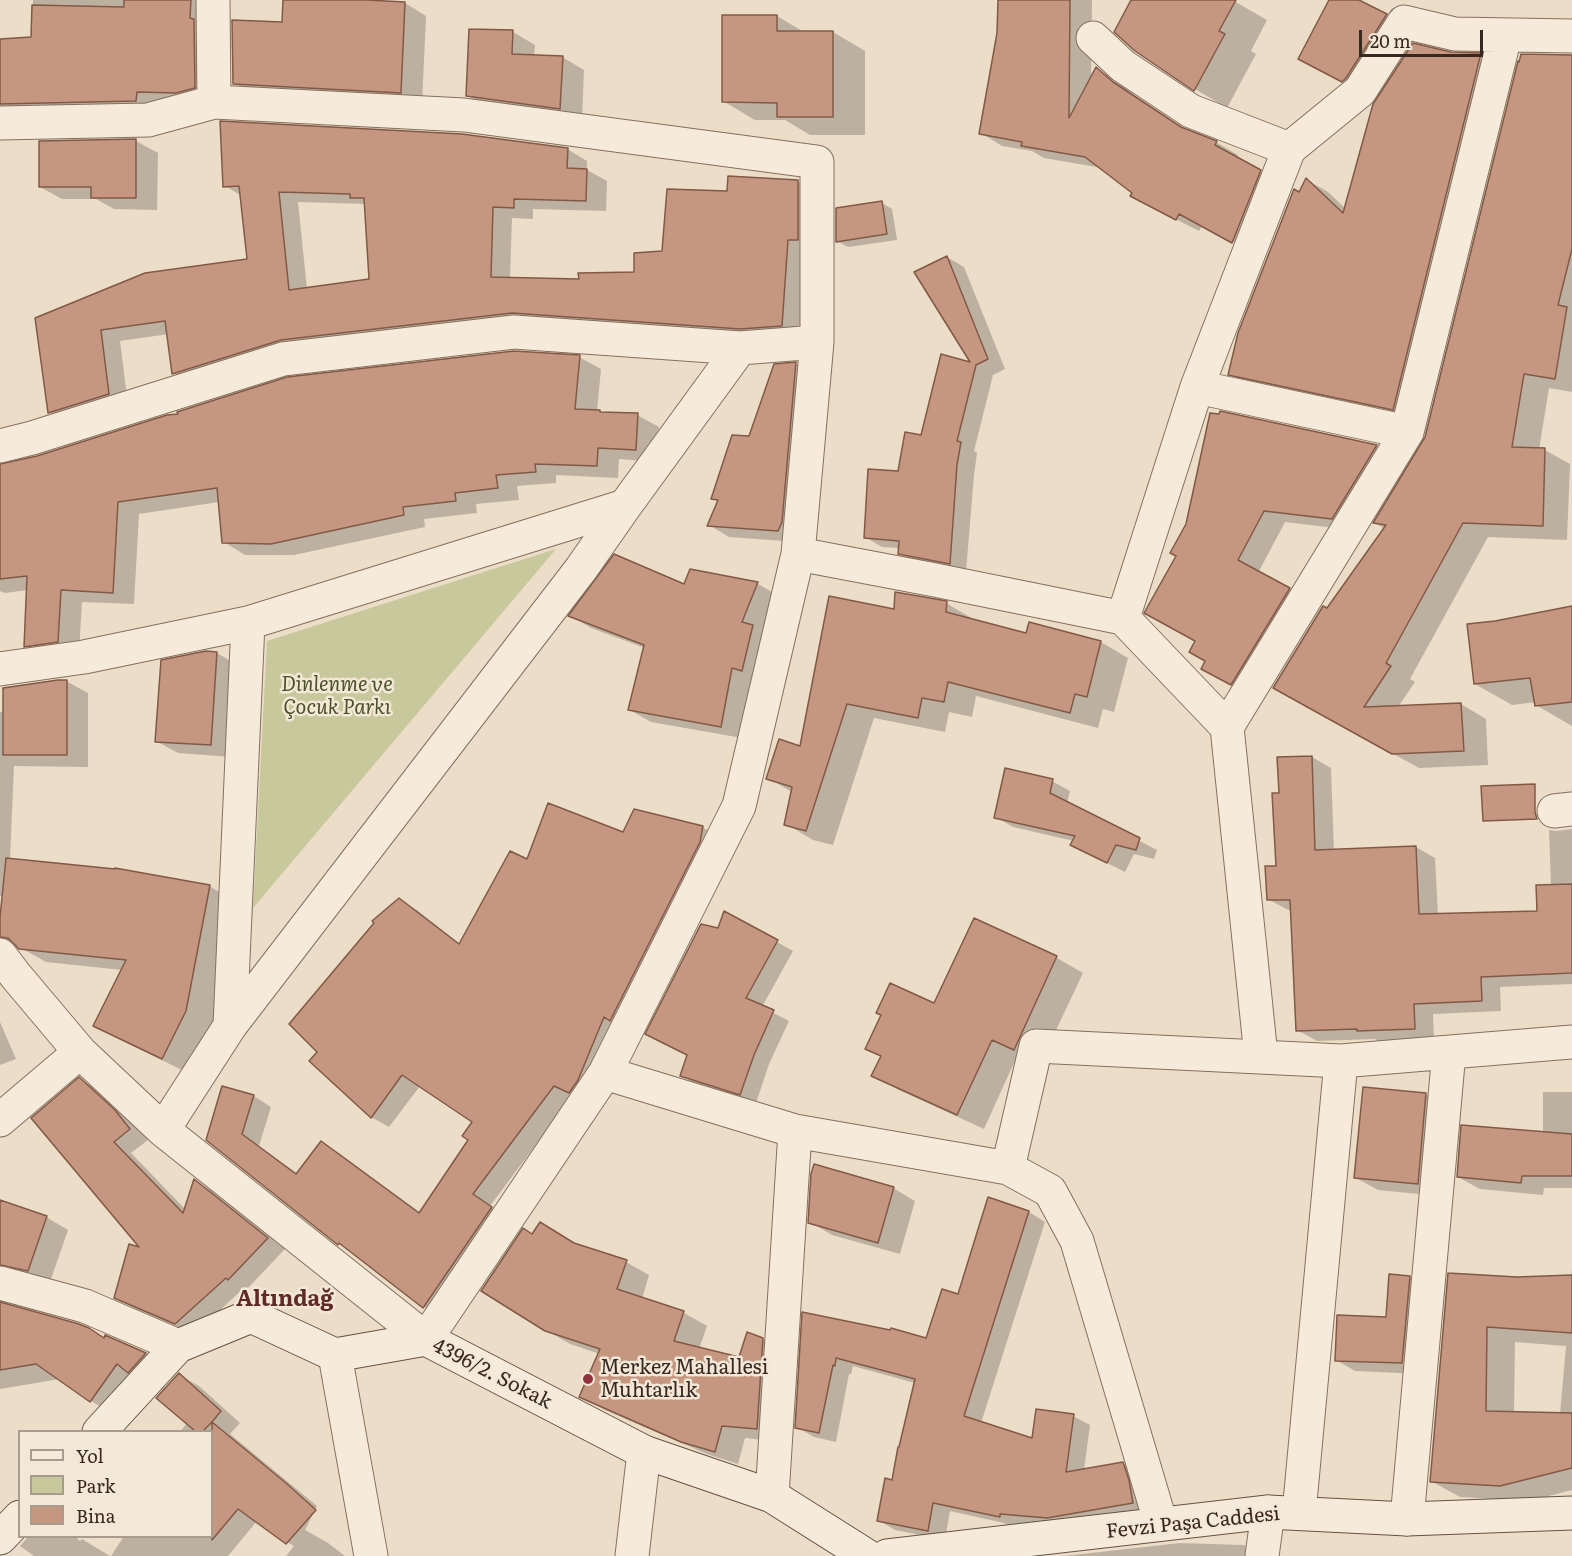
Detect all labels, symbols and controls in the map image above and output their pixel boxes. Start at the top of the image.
scale bar [1362,18,1486,56]
text: 20 m [1370,27,1411,54]
park label: Dinlenme ve Çocuk Parkı [281,673,393,720]
district label: Altındağ [236,1287,334,1313]
street label: 4396/2. Sokak [428,1334,556,1414]
place label: Merkez Mahallesi Muhtarlık [600,1356,768,1403]
marker: Merkez Mahallesi Muhtarlık [581,1372,595,1386]
legend [18,1430,213,1538]
text: Yol [76,1442,104,1469]
text: Park [76,1472,115,1499]
text: Bina [76,1502,116,1529]
street label: Fevzi Paşa Caddesi [1105,1502,1281,1544]

